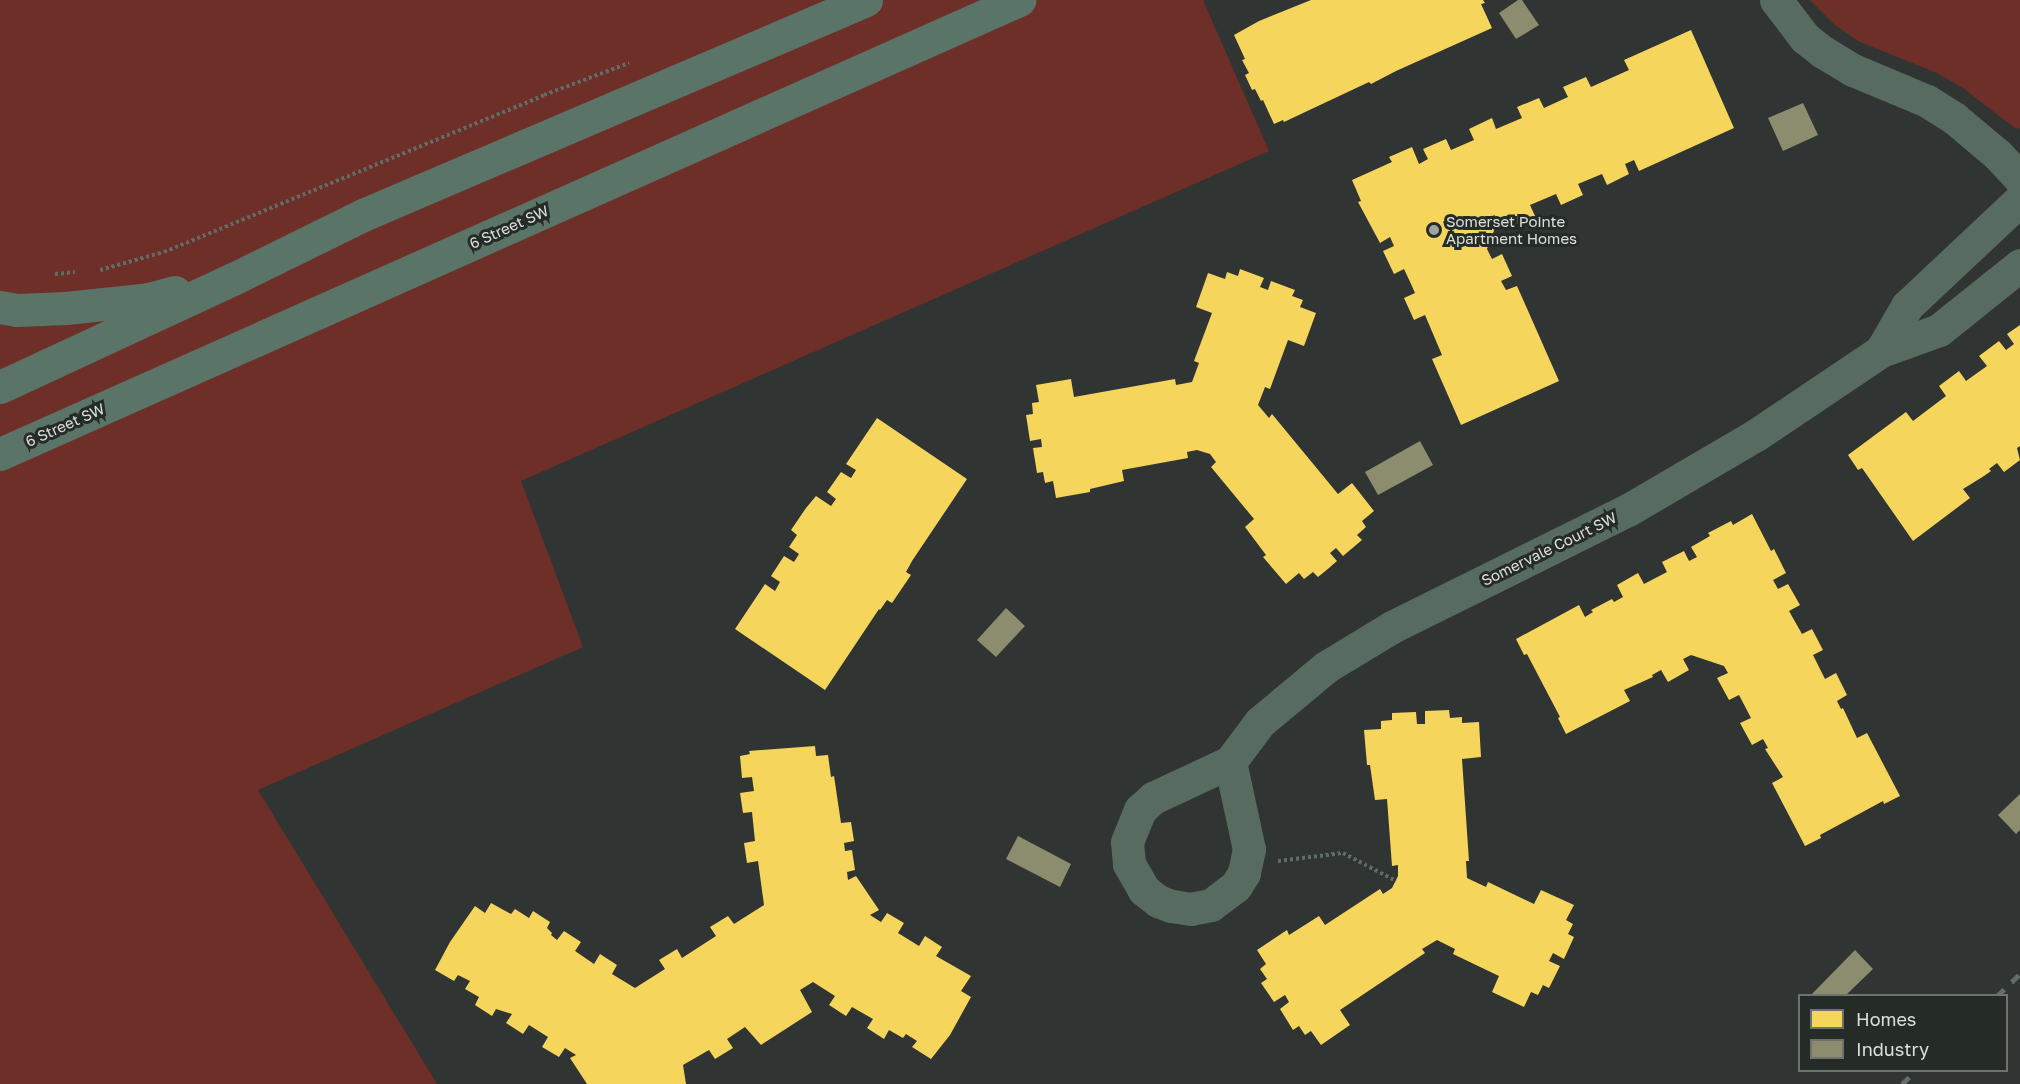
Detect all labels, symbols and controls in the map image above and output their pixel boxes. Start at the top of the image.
street label: 6 Street SW [467,202,551,252]
place label: Somerset Pointe Apartment Homes [1446,212,1577,247]
marker: Somerset Pointe Apartment Homes [1427,223,1441,237]
street label: 6 Street SW [23,400,107,450]
street label: Somervale Court SW [1478,508,1620,590]
legend [1798,994,2008,1072]
text: Homes [1856,1008,1916,1030]
text: Industry [1856,1038,1929,1060]

